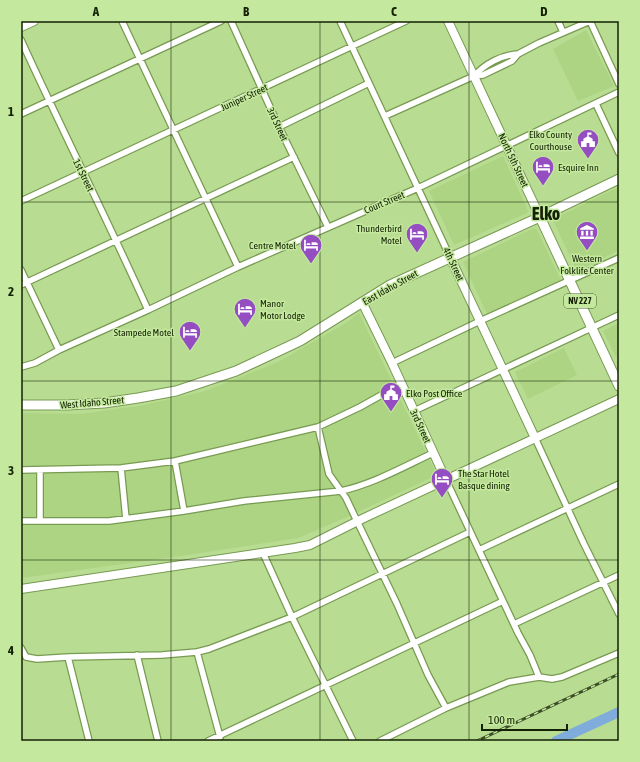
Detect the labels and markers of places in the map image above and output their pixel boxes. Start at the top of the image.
public building icon: Elko County Courthouse [575,127,601,160]
place label: Elko County Courthouse [529,129,572,152]
hotel icon: Esquire Inn [530,154,556,187]
place label: Esquire Inn [558,162,599,173]
museum icon: Western Folklife Center [574,219,600,252]
hotel icon: Thunderbird Motel [404,221,430,254]
place label: Thunderbird Motel [356,223,402,246]
hotel icon: Centre Motel [298,232,324,265]
place label: Centre Motel [249,240,296,251]
place label: Western Folklife Center [560,253,615,276]
hotel icon: Manor Motor Lodge [232,296,258,329]
place label: Manor Motor Lodge [260,298,306,321]
hotel icon: Stampede Motel [177,319,203,352]
place label: Stampede Motel [114,327,174,338]
public building icon: Elko Post Office [378,380,404,413]
place label: Elko Post Office [406,388,463,399]
hotel icon: The Star Hotel Basque dining [429,466,455,499]
place label: The Star Hotel Basque dining [458,468,510,491]

